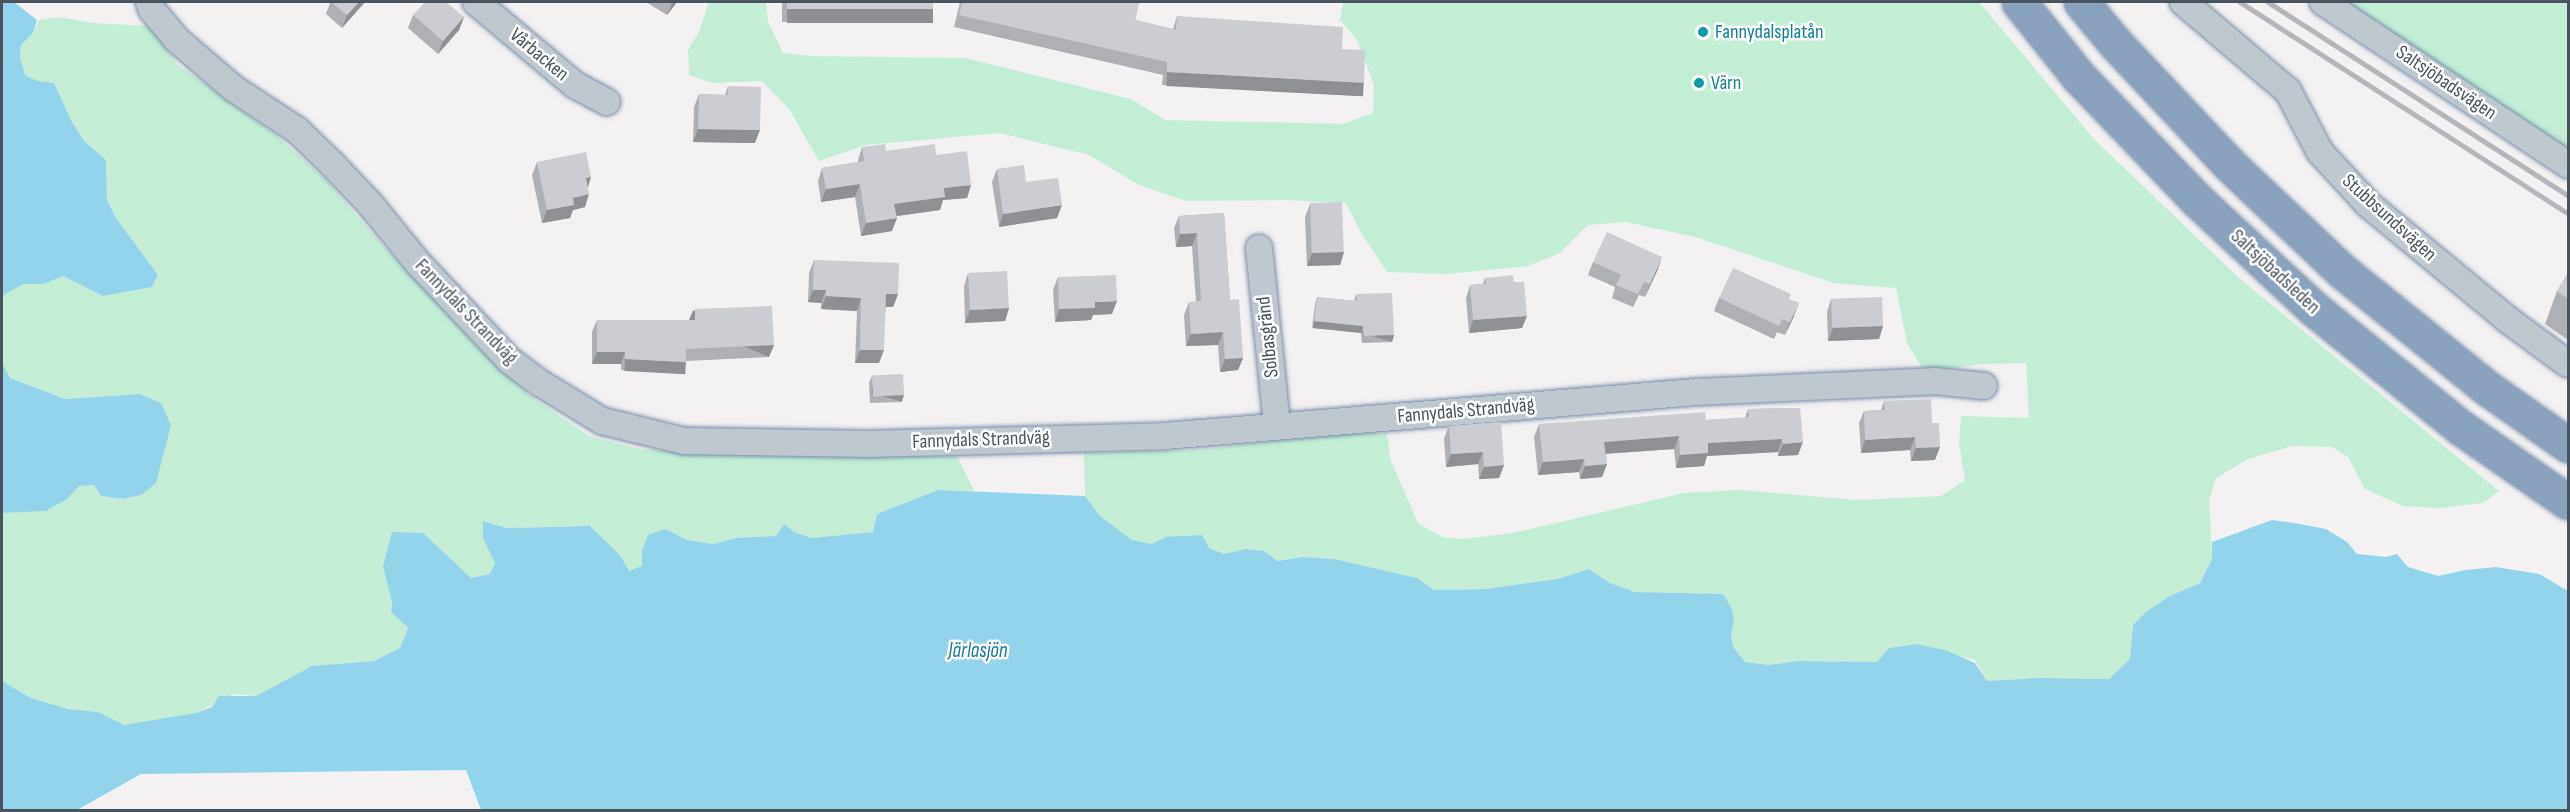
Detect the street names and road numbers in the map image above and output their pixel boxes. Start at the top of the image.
street label: Vårbacken [505,23,573,87]
street label: Saltsjöbadsvägen [2391,41,2501,125]
street label: Stubbsundsvägen [2337,169,2441,267]
street label: Saltsjöbadsleden [2225,225,2325,319]
street label: Fannydals Strandväg [410,254,522,370]
street label: Solbasgränd [1252,295,1284,379]
street label: Fannydals Strandväg [1396,393,1536,429]
street label: Fannydals Strandväg [912,426,1050,454]

